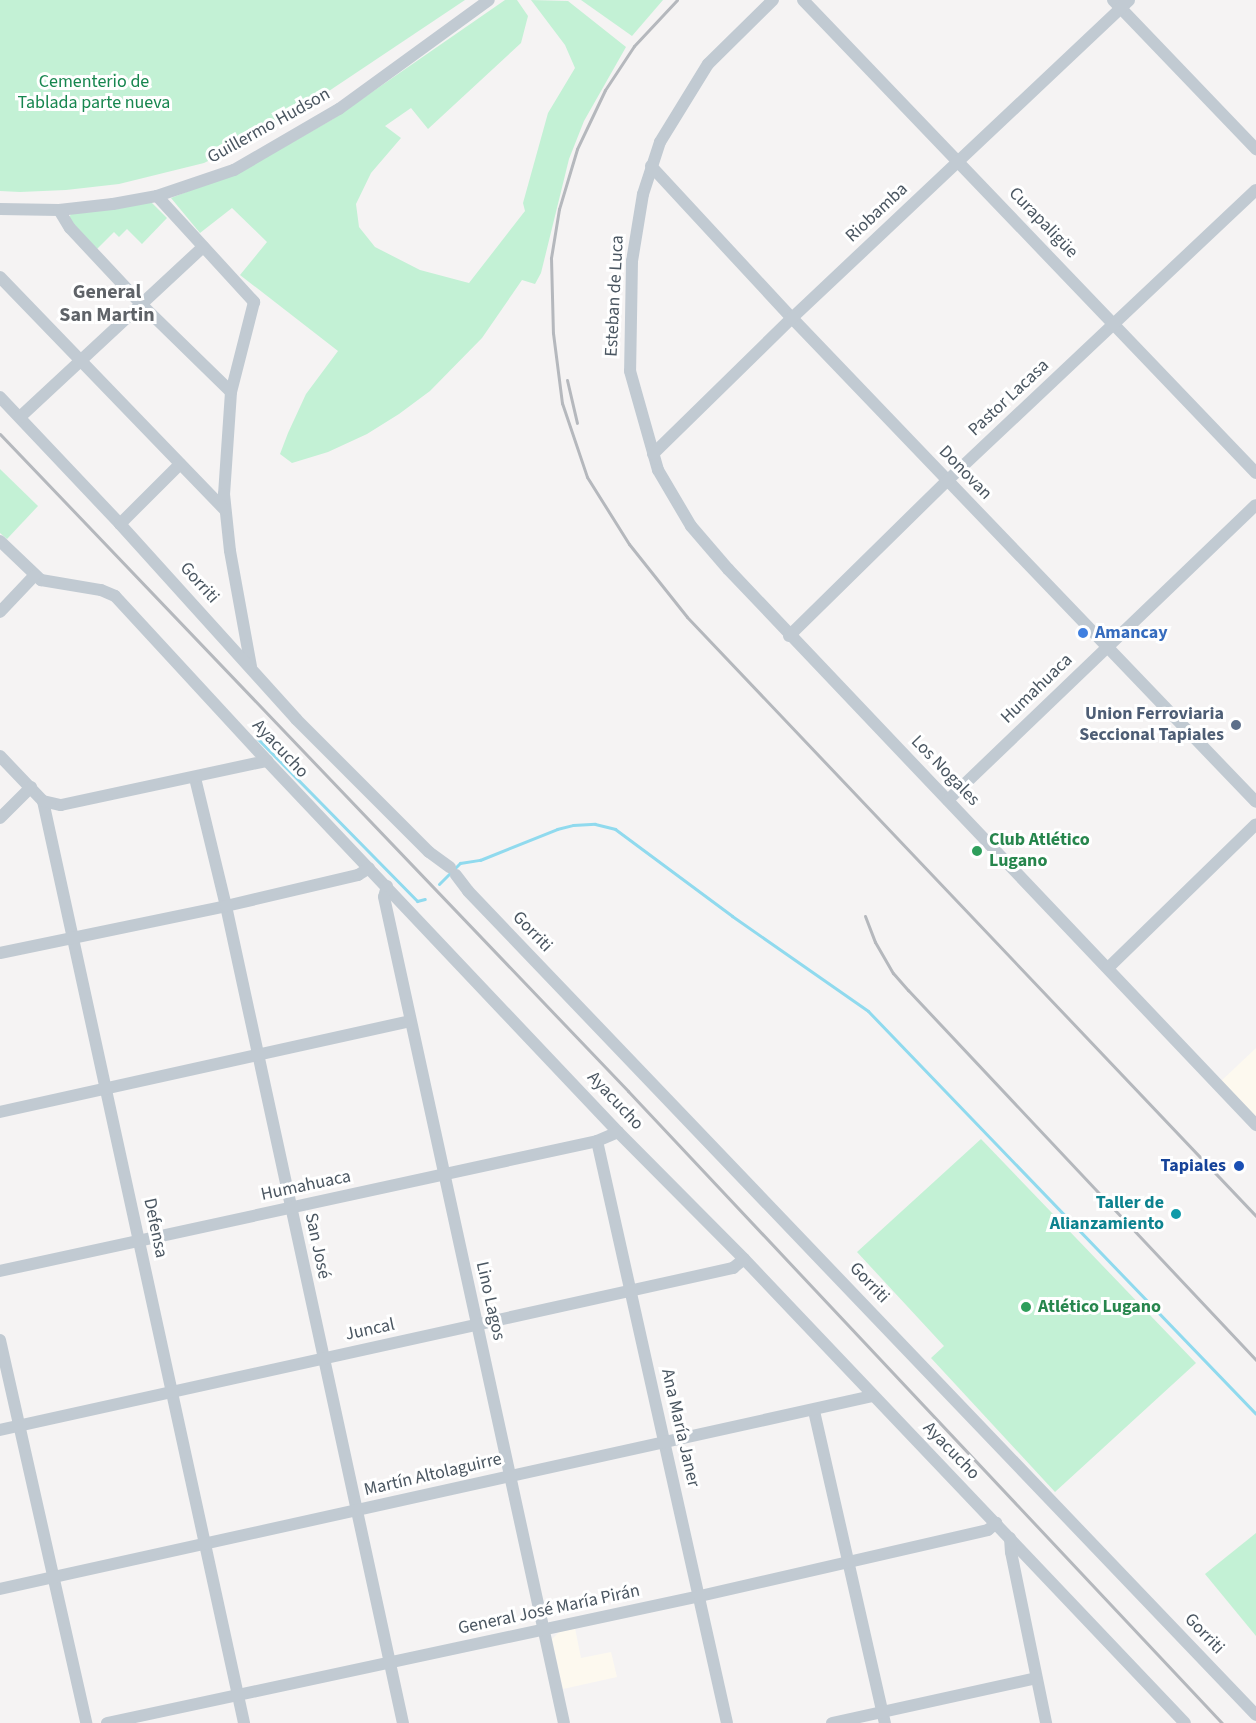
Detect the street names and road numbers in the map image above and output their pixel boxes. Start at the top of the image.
street label: Guillermo Hudson [204,83,334,169]
street label: Riobamba [842,179,912,247]
street label: Curapaligüe [1004,183,1082,263]
street label: Esteban de Luca [601,235,629,357]
street label: Pastor Lacasa [964,355,1054,441]
street label: Donovan [934,441,996,505]
street label: Gorriti [175,558,223,608]
street label: Humahuaca [997,650,1077,728]
street label: Ayacucho [247,715,313,783]
street label: Los Nogales [906,731,984,811]
street label: Gorriti [507,907,557,957]
street label: Ayacucho [582,1067,648,1135]
street label: Humahuaca [259,1166,353,1206]
street label: Defensa [138,1196,172,1260]
street label: San José [299,1211,335,1281]
street label: Gorriti [844,1258,894,1308]
street label: Lino Lagos [470,1259,510,1343]
street label: Juncal [343,1314,397,1346]
street label: Ana María Janer [656,1367,704,1489]
street label: Ayacucho [918,1417,984,1485]
street label: Martín Altolaguirre [362,1449,504,1501]
street label: General José María Pirán [456,1580,642,1640]
street label: Gorriti [1179,1609,1229,1659]

